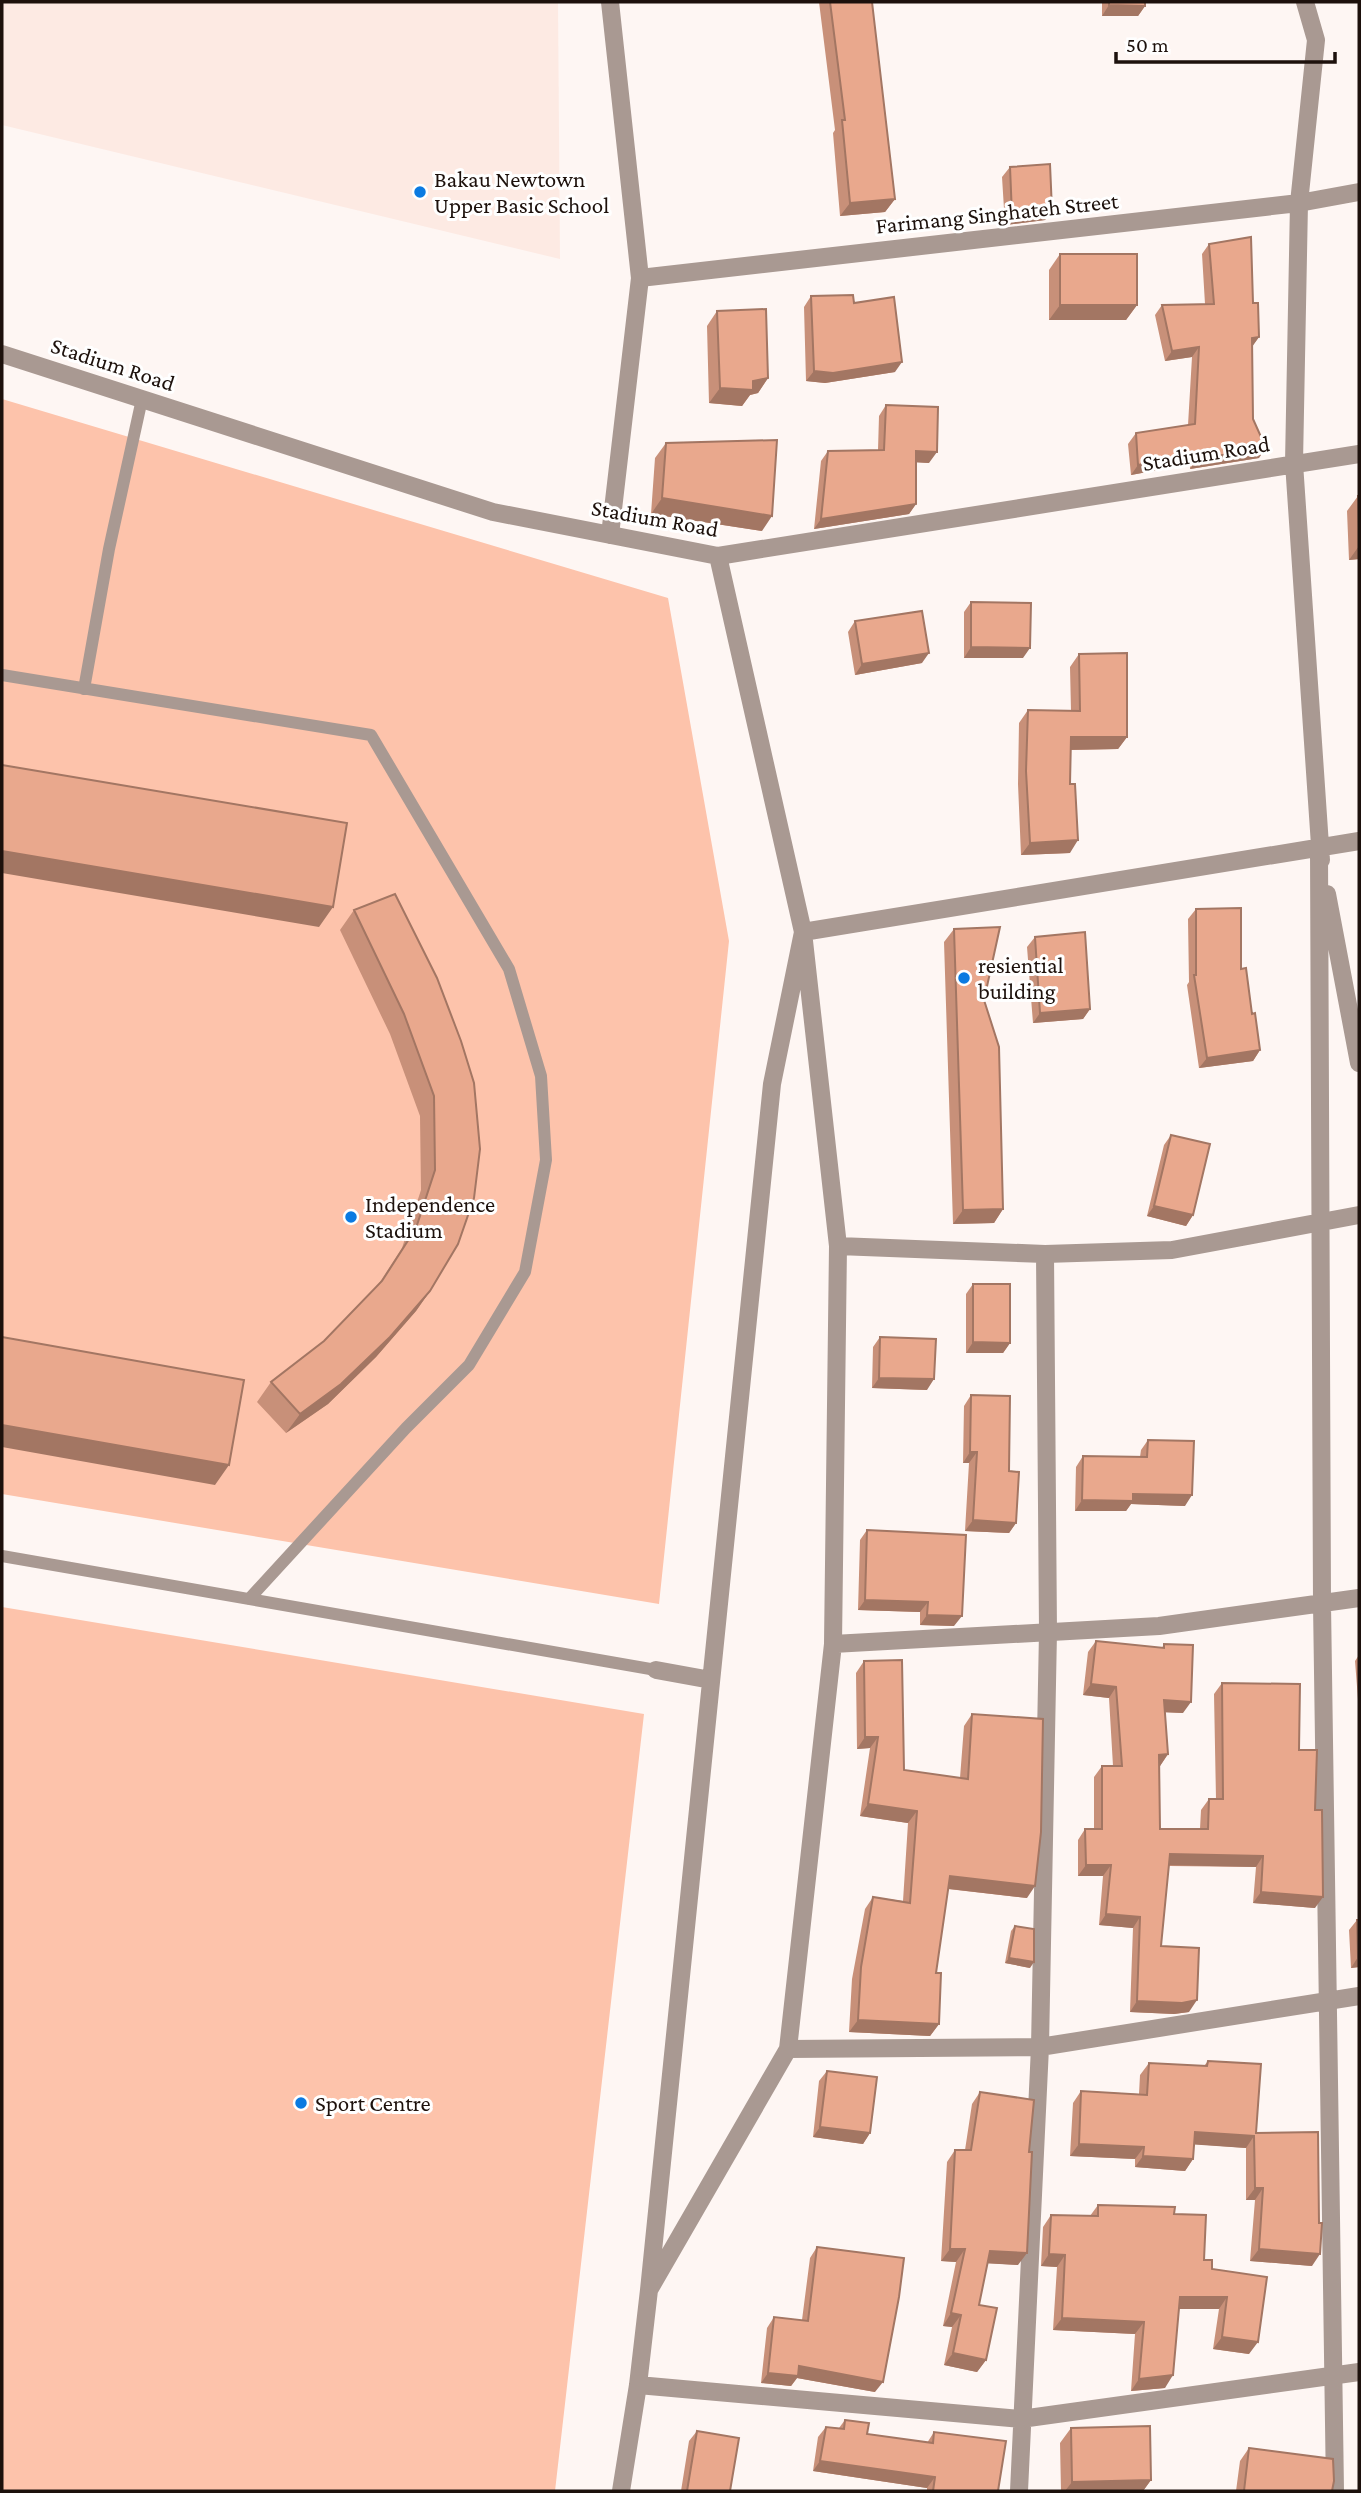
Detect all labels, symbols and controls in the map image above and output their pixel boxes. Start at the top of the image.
scale bar [1116,21,1335,65]
text: 50 m [1126,33,1169,57]
place label: Bakau Newtown Upper Basic School [434,166,609,218]
marker: Bakau Newtown Upper Basic School [412,184,428,200]
street label: Farimang Singhateh Street [874,187,1120,239]
street label: Stadium Road [48,332,178,396]
street label: Stadium Road [1140,430,1272,476]
street label: Stadium Road [589,494,721,542]
place label: resiential building [978,952,1064,1004]
marker: resiential building [956,970,972,986]
place label: Independence Stadium [365,1191,495,1243]
marker: Independence Stadium [343,1209,359,1225]
place label: Sport Centre [315,2090,431,2116]
marker: Sport Centre [293,2095,309,2111]

